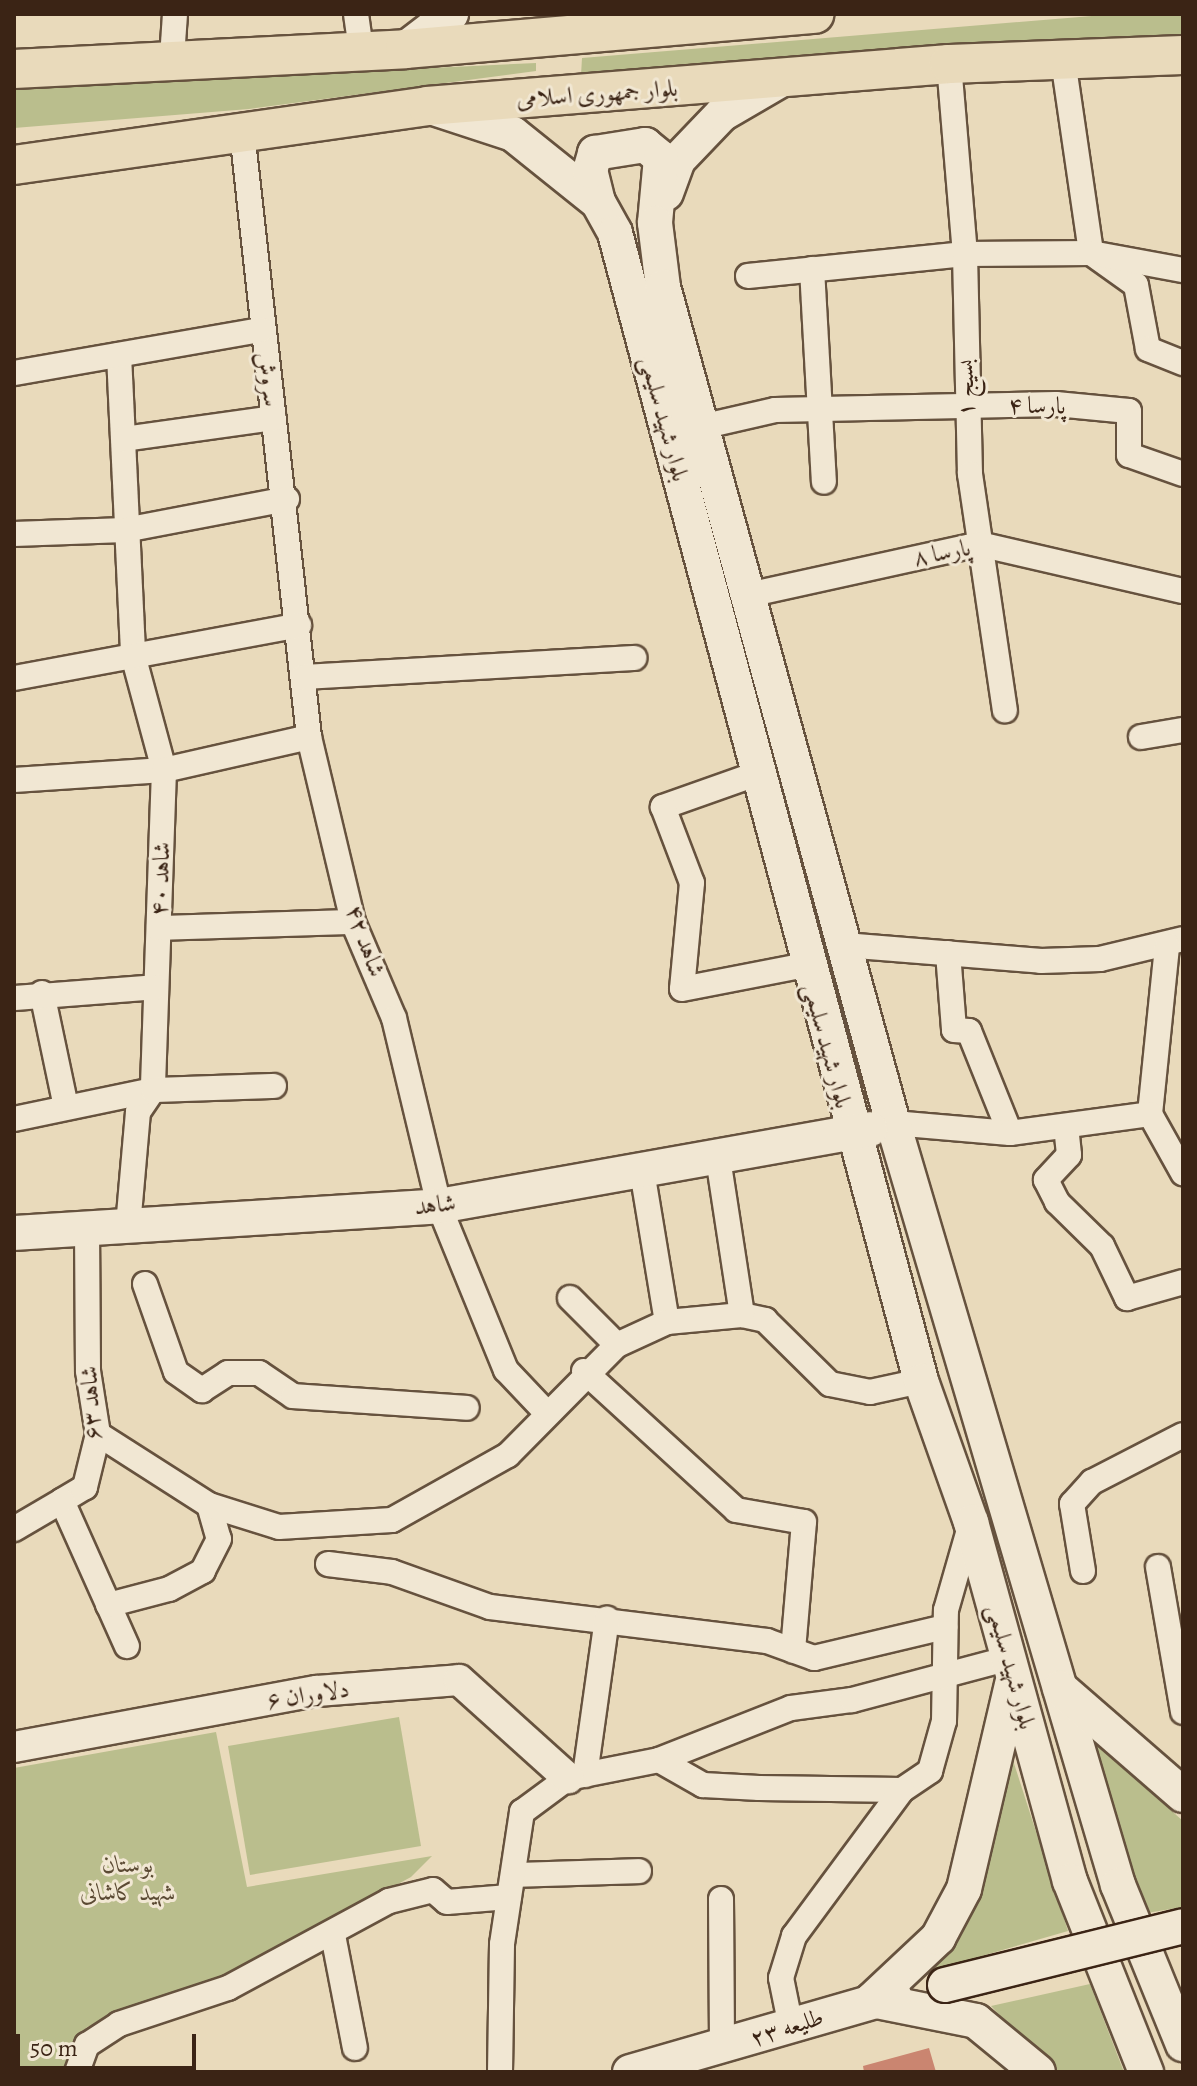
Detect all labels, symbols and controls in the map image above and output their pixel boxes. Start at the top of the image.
street label: بلوار جمهوری اسلامی [515,74,679,114]
street label: سروش [249,350,287,408]
street label: بلوار شهید سلیمی [633,353,695,485]
street label: بسیج ۱ [951,359,981,417]
street label: پارسا ۴ [1008,391,1066,421]
street label: پارسا ۸ [911,533,973,573]
street label: شاهد ۴۰ [145,841,177,917]
street label: شاهد ۴۲ [339,901,391,981]
street label: بلوار شهید سلیمی [796,980,858,1112]
street label: شاهد [413,1189,457,1221]
street label: شاهد ۶۳ [75,1365,107,1441]
street label: بلوار شهید سلیمی [980,1601,1042,1733]
street label: دلاوران ۶ [265,1675,351,1715]
park label: بوستان شهید کاشانی [80,1851,176,1907]
street label: طلیعه ۲۳ [747,2003,827,2053]
scale bar [20,2018,200,2068]
text: 50 m [30,2032,78,2064]

